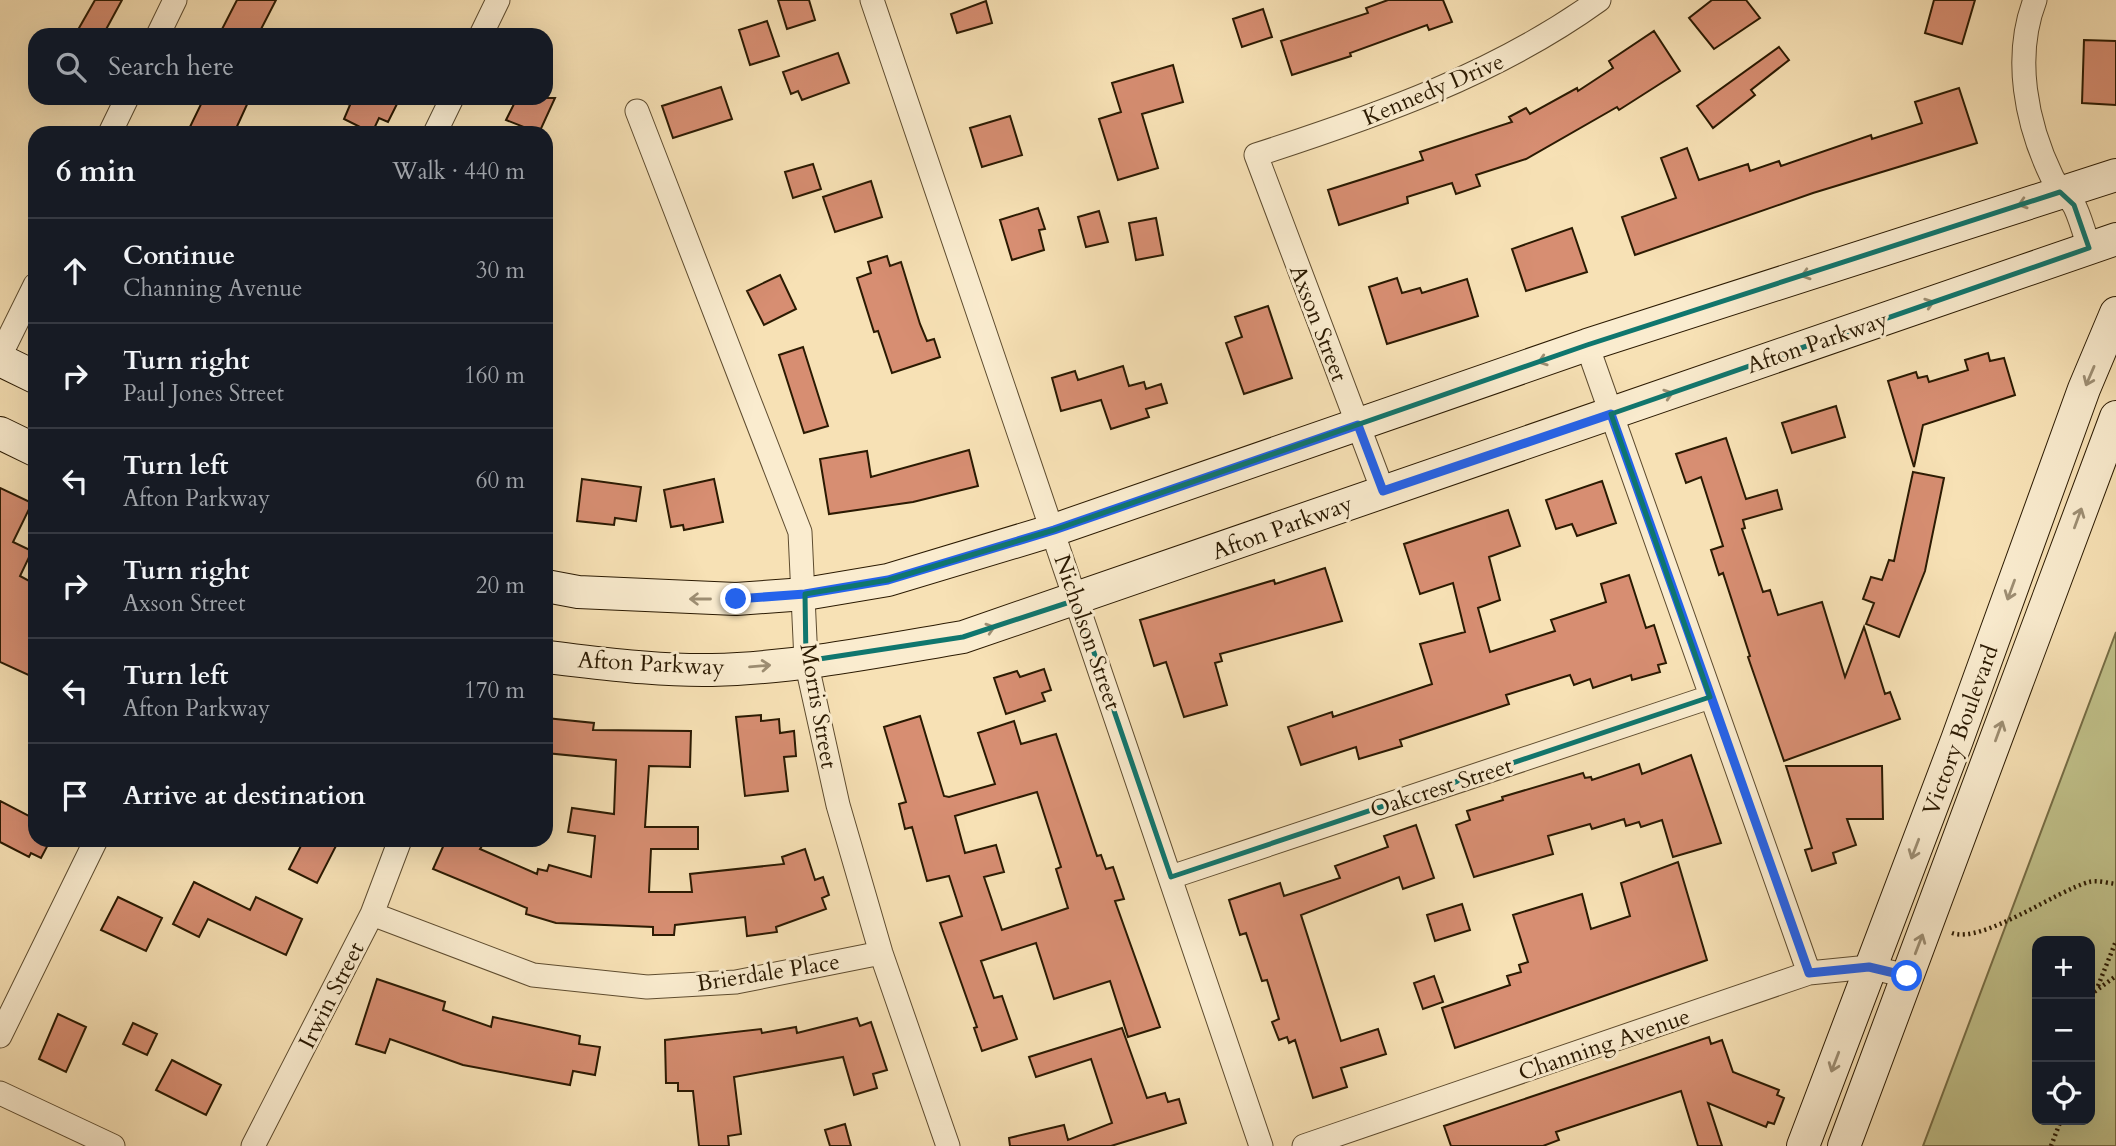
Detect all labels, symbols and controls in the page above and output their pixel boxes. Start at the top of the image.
search box [28,28,553,105]
street label: Kennedy Drive [1358,46,1508,133]
icon: search [52,48,90,86]
text: Search here [108,49,234,84]
text: 6 min [56,151,136,192]
text: Walk · 440 m [392,156,525,187]
one-way arrow [2017,197,2039,210]
text: Continue [123,238,235,273]
icon: ahead [56,252,94,290]
text: 30 m [476,255,525,286]
street label: Axson Street [1282,260,1355,386]
one-way arrow [1800,267,1822,280]
text: Channing Avenue [123,273,303,304]
one-way arrow [1913,298,1935,310]
street label: Afton Parkway [1743,304,1892,381]
text: Turn right [123,343,250,378]
one-way arrow [1538,354,1560,366]
icon: right [56,357,94,395]
text: 160 m [464,360,525,391]
one-way arrow [2083,365,2096,387]
text: Paul Jones Street [123,378,284,409]
one-way arrow [1651,388,1673,401]
text: Turn left [123,448,228,483]
icon: left [56,462,94,500]
text: 60 m [476,465,525,496]
text: Afton Parkway [123,483,270,514]
street label: Afton Parkway [1208,488,1357,567]
one-way arrow [2073,508,2086,529]
street label: Nicholson Street [1046,550,1129,714]
text: Turn right [123,553,250,588]
icon: right [56,567,94,605]
text: 20 m [476,570,525,601]
one-way arrow [2004,578,2017,600]
route end [720,583,751,614]
text: Axson Street [123,588,246,619]
one-way arrow [689,592,712,606]
one-way arrow [973,622,995,635]
street label: Victory Boulevard [1915,640,2006,820]
street label: Morris Street [792,641,845,771]
street label: Afton Parkway [577,644,725,683]
text: Turn left [123,658,228,693]
one-way arrow [749,659,771,672]
icon: left [56,672,94,710]
text: 170 m [464,675,525,706]
text: Afton Parkway [123,693,270,724]
one-way arrow [1993,721,2006,743]
street label: Oakcrest Street [1366,750,1516,825]
icon: arrive [56,777,94,815]
text: Arrive at destination [123,778,366,813]
one-way arrow [1907,837,1920,859]
one-way arrow [1914,934,1926,956]
map controls [2032,936,2095,1125]
button: + [2032,936,2095,999]
street label: Irwin Street [291,937,372,1054]
street label: Brierdale Place [694,946,842,999]
route start [1891,960,1922,991]
button: − [2032,999,2095,1062]
street label: Channing Avenue [1514,1001,1694,1088]
one-way arrow [1827,1050,1840,1072]
button: locate [2032,1062,2095,1125]

